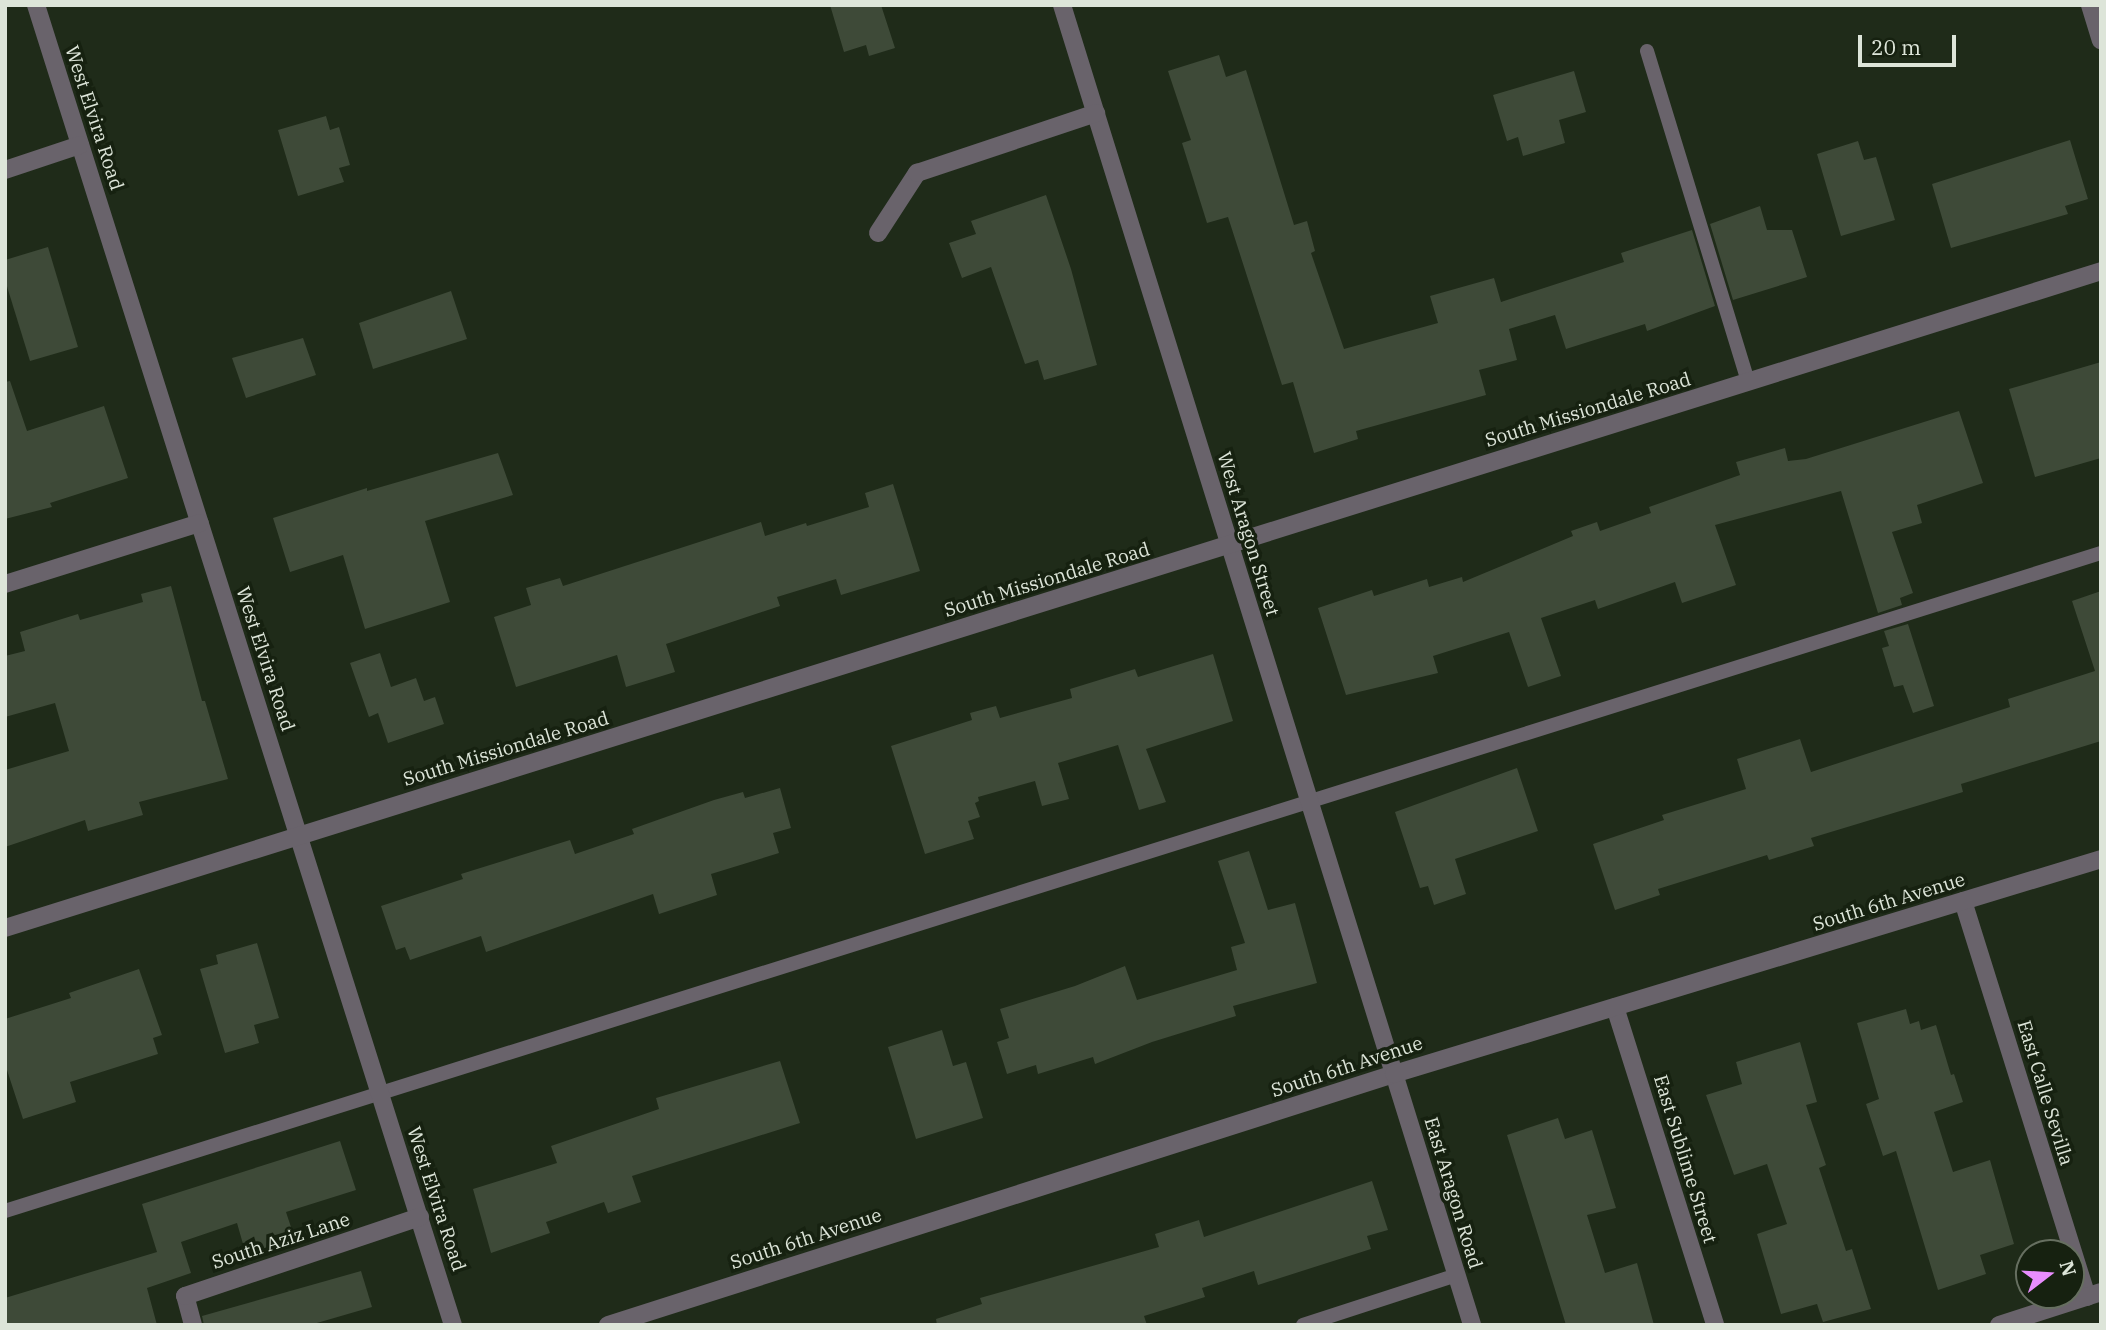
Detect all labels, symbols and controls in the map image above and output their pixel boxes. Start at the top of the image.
scale bar [1861,21,1959,65]
text: 20 m [1871,33,1921,61]
street label: West Elvira Road [60,43,128,193]
street label: South Missiondale Road [1482,368,1694,452]
street label: West Aragon Street [1212,449,1284,619]
street label: South Missiondale Road [941,538,1153,622]
street label: West Elvira Road [231,584,299,734]
street label: South Missiondale Road [400,707,612,791]
street label: South 6th Avenue [1810,868,1968,936]
street label: East Calle Sevilla [2012,1018,2078,1168]
street label: South 6th Avenue [1268,1032,1426,1102]
street label: East Sublime Street [1649,1072,1721,1246]
street label: East Aragon Road [1419,1114,1487,1272]
street label: West Elvira Road [402,1124,470,1274]
street label: South 6th Avenue [727,1204,885,1274]
street label: South Aziz Lane [209,1208,353,1274]
north arrow [2015,1239,2085,1309]
text: N [2054,1258,2082,1279]

